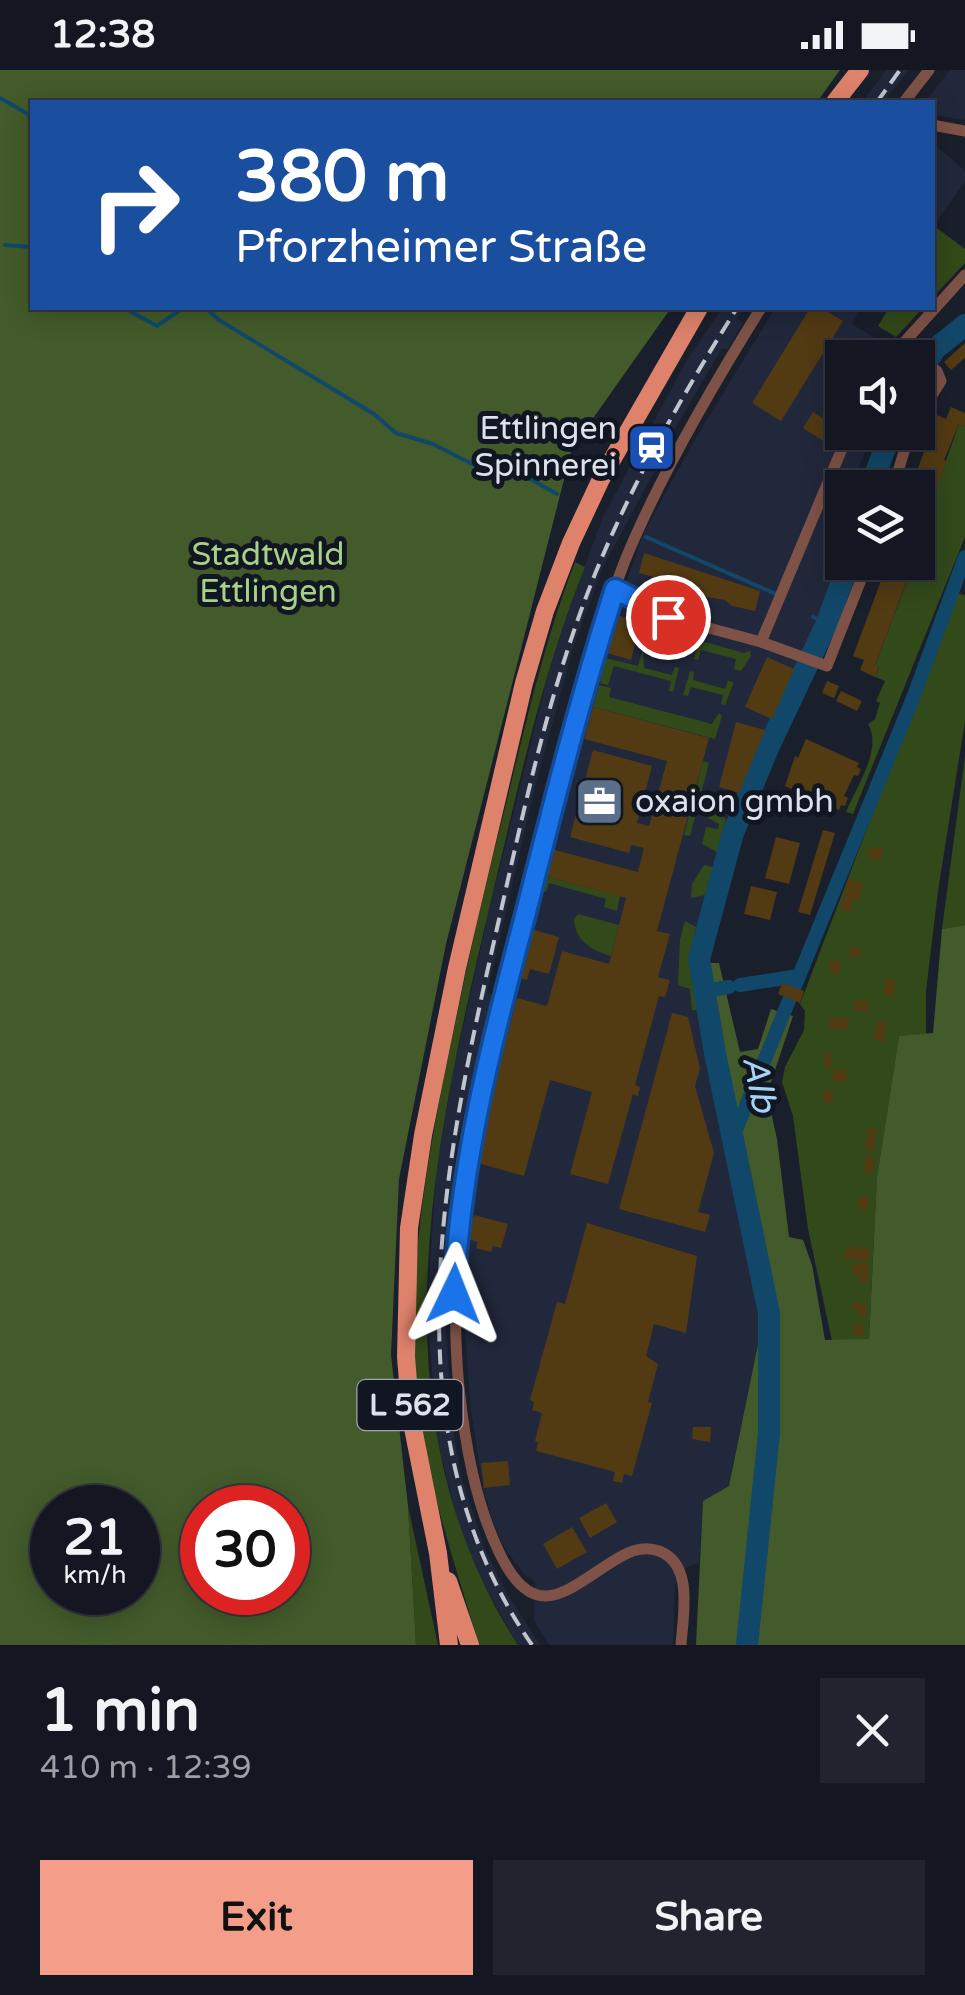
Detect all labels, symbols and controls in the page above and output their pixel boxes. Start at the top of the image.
text: 12:38 [50,12,155,58]
text: 380 m [235,136,449,220]
icon: right [70,140,200,270]
text: Pforzheimer Straße [235,221,647,275]
map controls [825,340,935,580]
button: sound [825,340,935,450]
place label: Ettlingen Spinnerei [474,410,617,485]
station icon: Ettlingen Spinnerei [626,421,678,473]
button: layers [825,470,935,580]
park label: Stadtwald Ettlingen [192,536,344,611]
pin [626,575,711,660]
icon: arrive [641,590,696,645]
office icon: oxaion gmbh [574,776,626,828]
place label: oxaion gmbh [635,783,834,821]
water label: Alb [733,1052,785,1118]
position arrow [402,1242,506,1346]
road number: L 562 [358,1380,462,1430]
speed limit sign: 30 [180,1485,310,1615]
text: 21 [64,1508,126,1568]
text: km/h [64,1560,126,1590]
text: 1 min [40,1675,200,1747]
button: close [820,1678,925,1783]
text: 410 m · 12:39 [40,1749,252,1787]
button: Exit [40,1860,473,1975]
button: Share [493,1860,925,1975]

